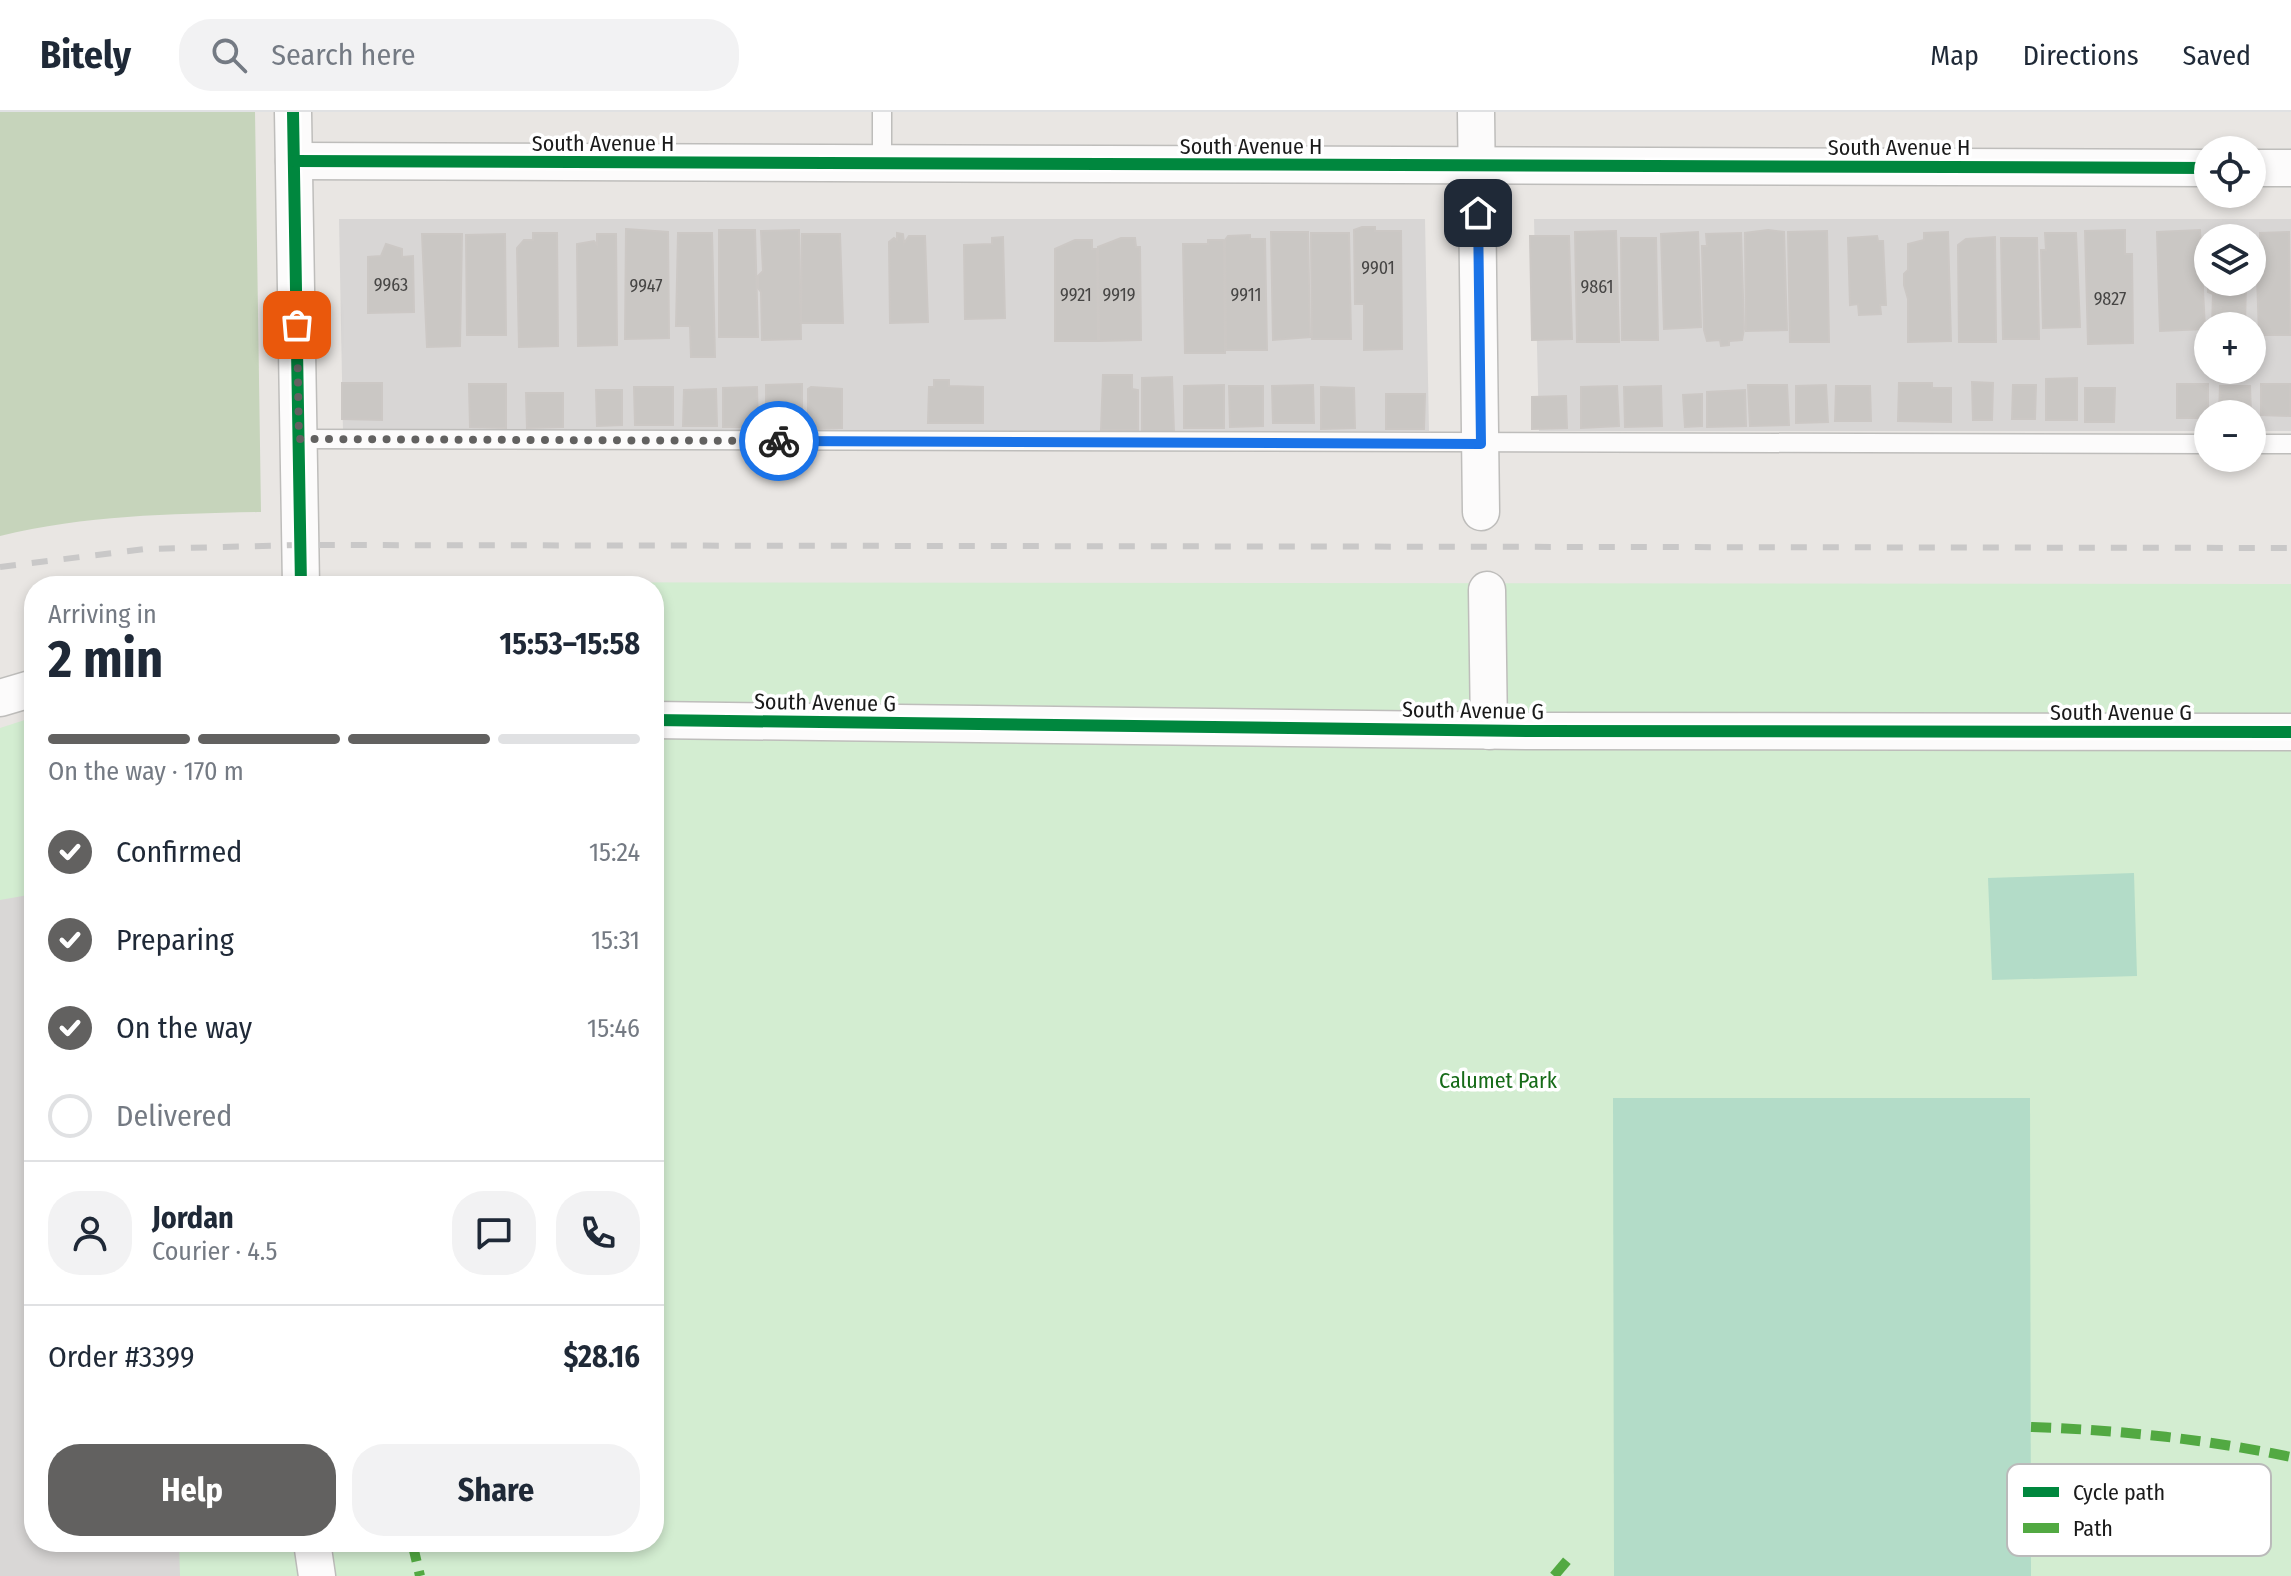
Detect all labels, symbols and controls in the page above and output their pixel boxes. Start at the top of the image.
search box [179,19,739,91]
text: Bitely [40,32,131,78]
icon: search [207,33,251,77]
text: Search here [271,37,416,73]
text: Map [1930,39,1979,72]
text: Directions [2023,39,2139,72]
text: Saved [2183,39,2251,72]
street label: South Avenue H [532,130,674,157]
street label: South Avenue H [1180,133,1322,160]
street label: South Avenue H [1828,134,1970,161]
map controls [2194,136,2266,472]
button: locate [2194,136,2266,208]
pin [1444,179,1512,247]
icon: home [1456,191,1500,235]
button: layers [2194,224,2266,296]
house number: 9901 [1361,257,1395,279]
house number: 9963 [374,274,408,296]
house number: 9947 [629,275,663,297]
house number: 9861 [1581,276,1613,298]
house number: 9921 [1060,284,1092,306]
house number: 9919 [1103,284,1135,306]
house number: 9911 [1231,284,1261,306]
house number: 9827 [2094,288,2126,310]
pin [263,291,331,359]
icon: bag [275,303,319,347]
button: + [2194,312,2266,384]
button: − [2194,400,2266,472]
courier [739,401,819,481]
icon: bike [757,419,801,463]
text: Arriving in [48,599,157,630]
text: 15:53–15:58 [500,626,640,662]
text: 2 min [48,628,163,691]
street label: South Avenue G [754,688,896,717]
street label: South Avenue G [1402,696,1544,725]
street label: South Avenue G [2050,699,2192,726]
text: On the way · 170 m [48,756,244,787]
icon: check [48,830,92,874]
text: Confirmed [116,834,242,870]
text: 15:24 [589,837,640,868]
icon: check [48,918,92,962]
text: Preparing [116,922,234,958]
text: 15:31 [591,925,640,956]
icon: check [48,1006,92,1050]
text: On the way [116,1010,252,1046]
text: 15:46 [587,1013,640,1044]
park label: Calumet Park [1439,1067,1558,1094]
text: Delivered [116,1098,232,1134]
button: person [48,1191,132,1275]
button: chat [452,1191,536,1275]
button: phone [556,1191,640,1275]
text: Jordan [152,1200,234,1236]
text: Courier · 4.5 [152,1236,278,1267]
text: Order #3399 [48,1339,195,1375]
text: $28.16 [563,1339,640,1375]
button: Help [48,1444,336,1536]
button: Share [352,1444,640,1536]
legend [2007,1464,2271,1556]
text: Cycle path [2073,1479,2165,1506]
text: Path [2073,1515,2113,1542]

